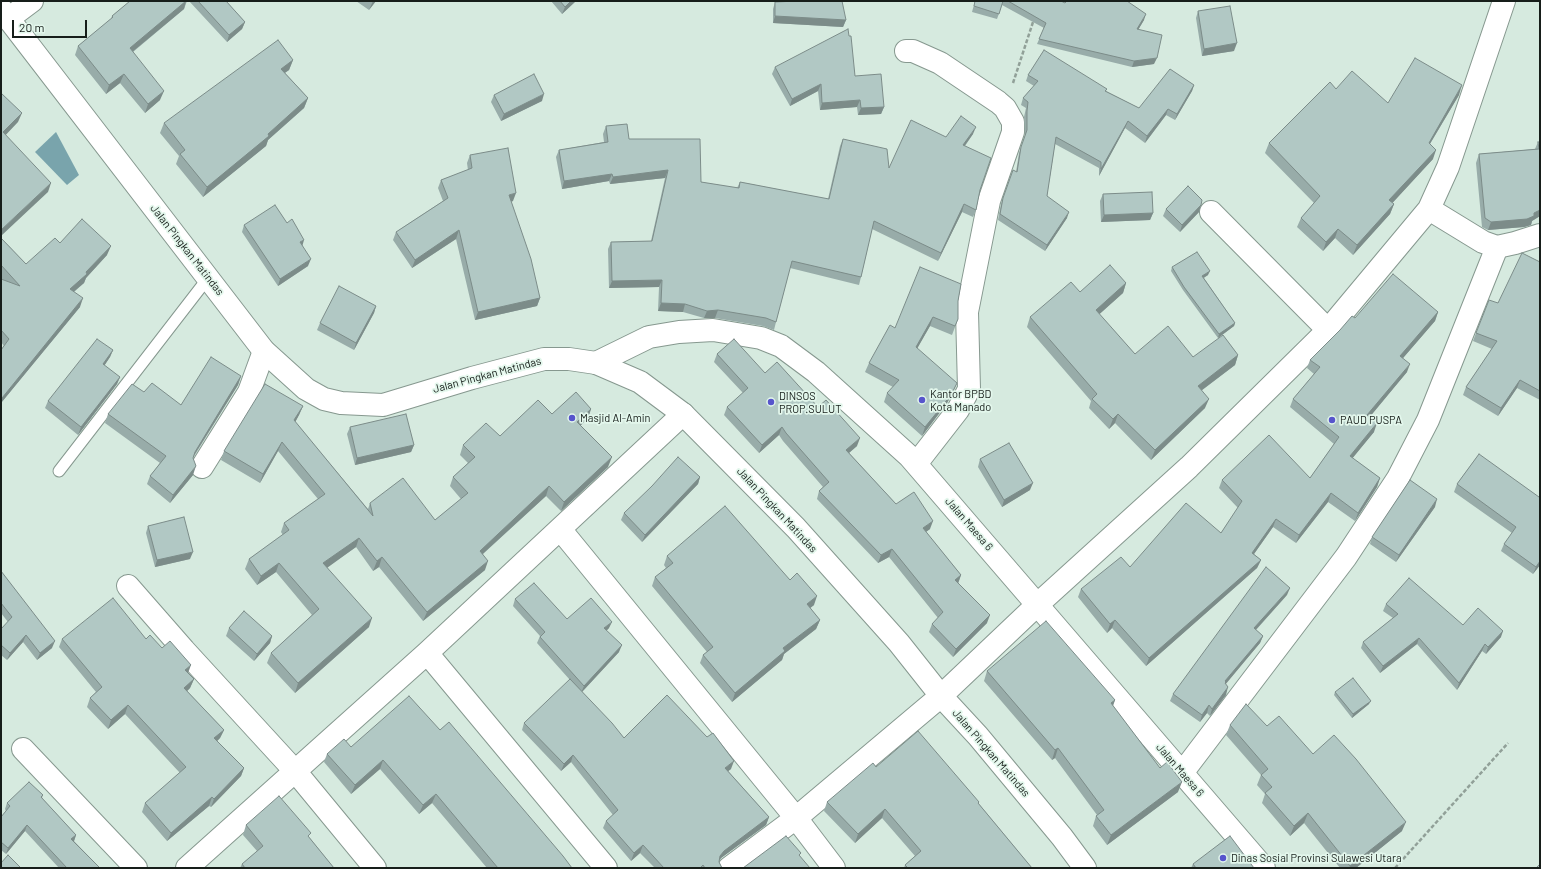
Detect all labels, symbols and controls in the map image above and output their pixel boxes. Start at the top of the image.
scale bar [14,12,89,38]
text: 20 m [19,20,45,34]
street label: Jalan Pingkan Matindas [147,202,227,298]
street label: Jalan Pingkan Matindas [431,354,543,396]
place label: Kantor BPBD Kota Manado [930,387,991,413]
place label: DINSOS PROP.SULUT [779,389,841,415]
marker: Kantor BPBD Kota Manado [917,395,927,405]
marker: DINSOS PROP.SULUT [766,397,776,407]
place label: Masjid Al-Amin [580,411,651,425]
marker: Masjid Al-Amin [567,413,577,423]
place label: PAUD PUSPA [1340,413,1402,427]
marker: PAUD PUSPA [1327,415,1337,425]
street label: Jalan Pingkan Matindas [734,465,820,555]
street label: Jalan Maesa 6 [942,495,996,553]
street label: Jalan Pingkan Matindas [949,707,1033,799]
street label: Jalan Maesa 6 [1153,741,1207,799]
place label: Dinas Sosial Provinsi Sulawesi Utara [1231,851,1402,865]
marker: Dinas Sosial Provinsi Sulawesi Utara [1218,853,1228,863]

